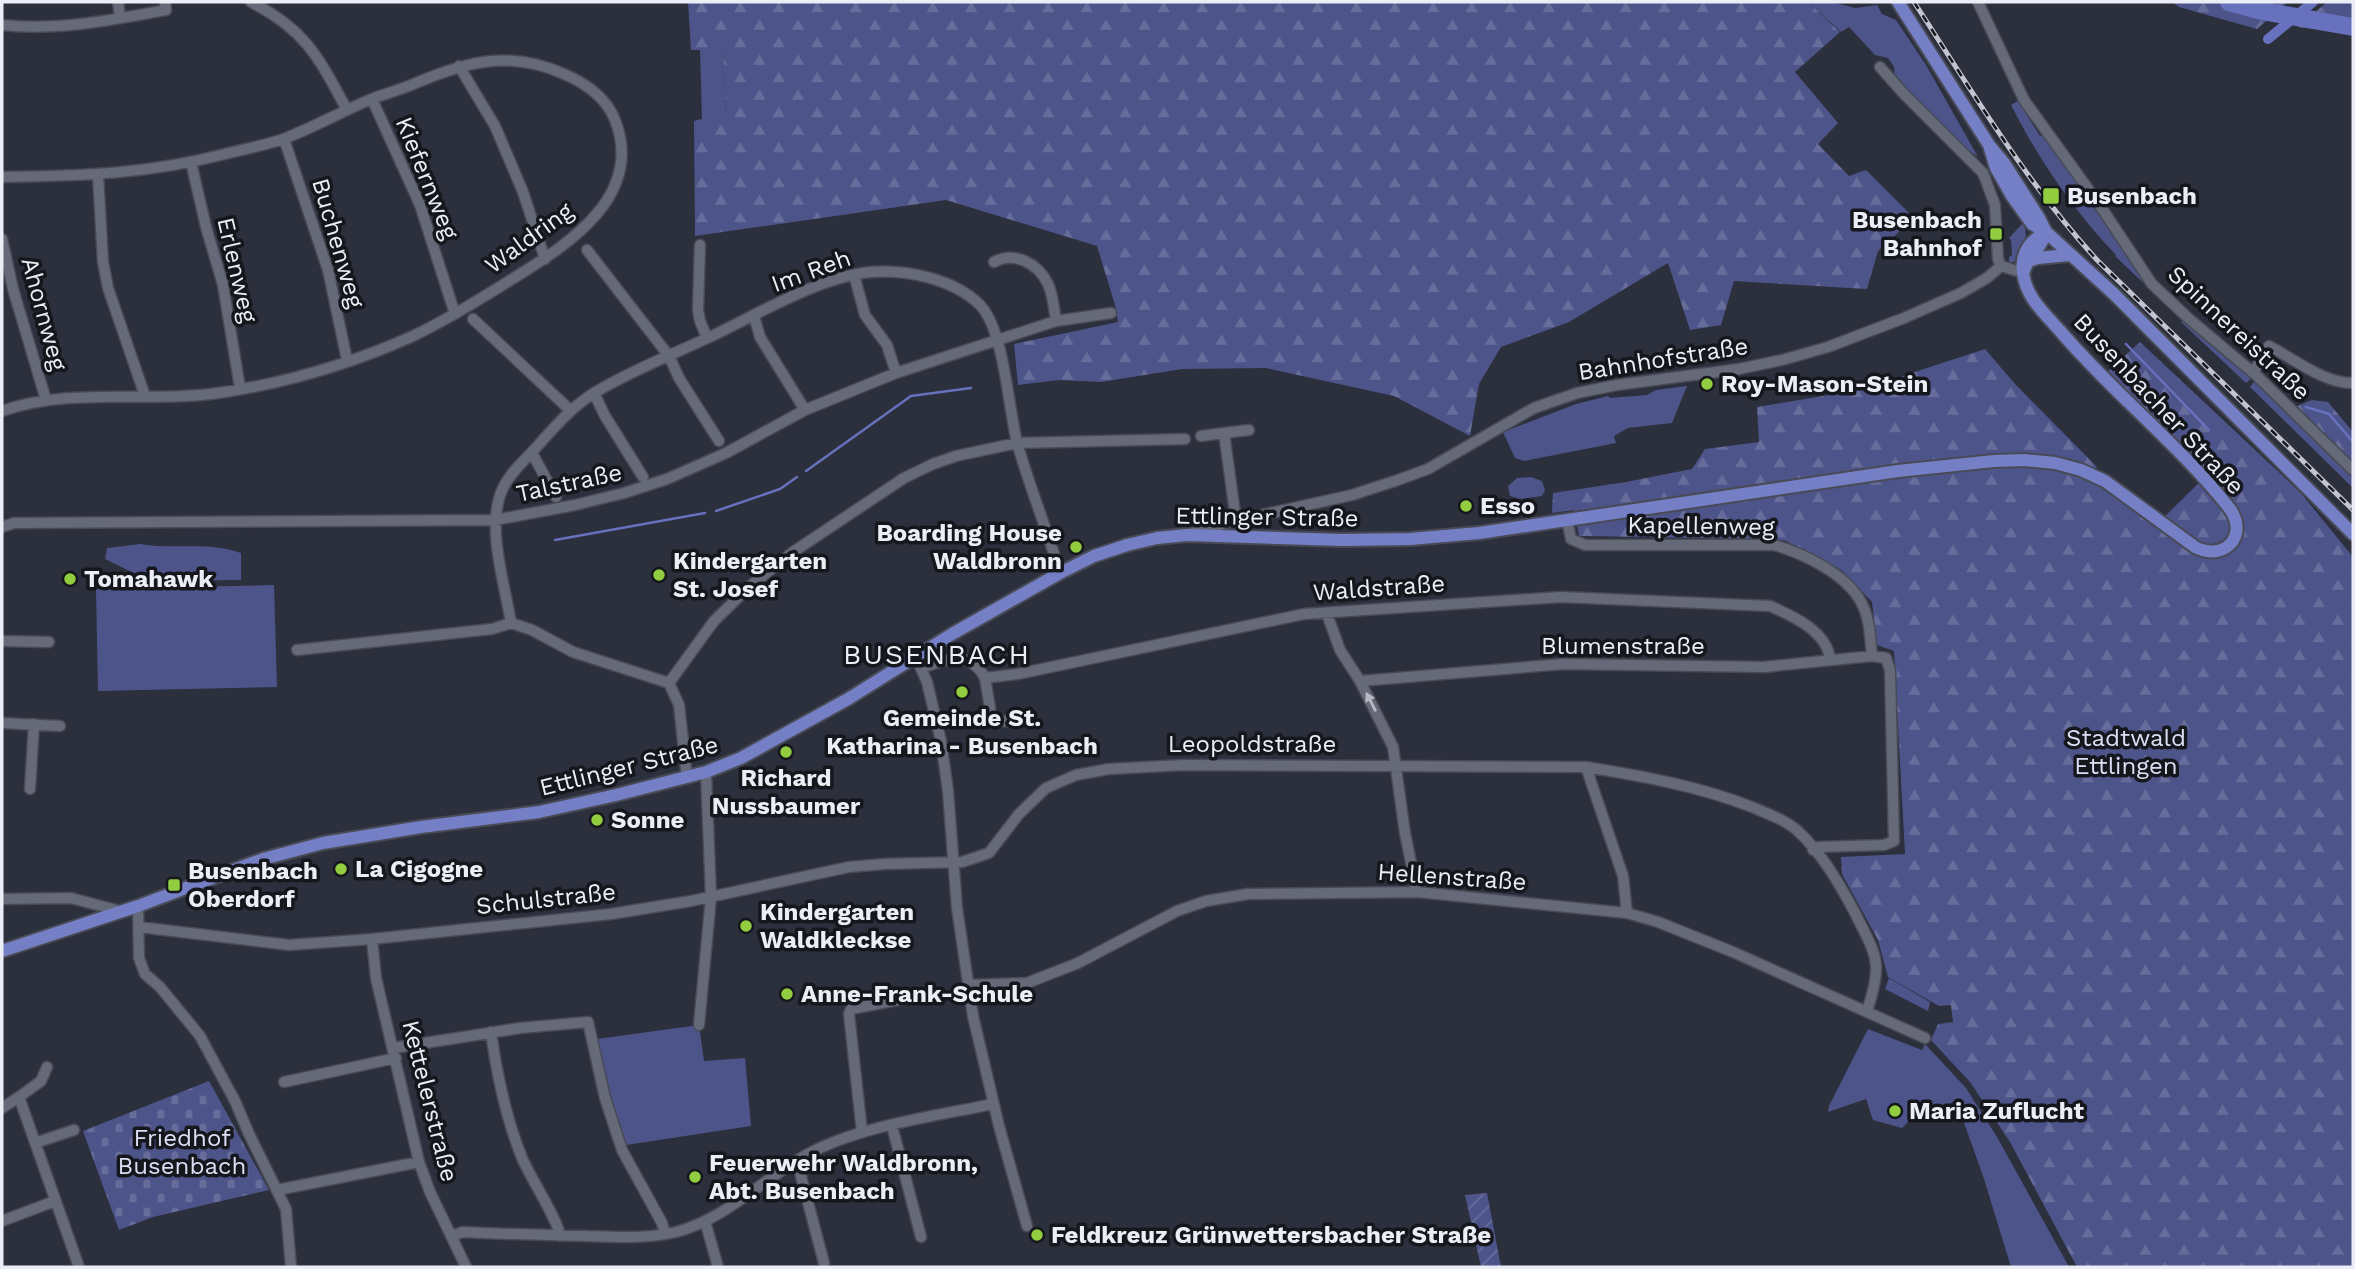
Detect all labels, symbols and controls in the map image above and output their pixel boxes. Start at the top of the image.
street label: Kiefernweg [390,113,464,244]
street label: Buchenweg [306,175,370,311]
place label: Busenbach [2067,182,2197,210]
marker: Busenbach [2041,186,2061,206]
street label: Waldring [480,197,579,279]
place label: Busenbach Bahnhof [1852,206,1982,262]
street label: Erlenweg [211,215,263,326]
marker: Busenbach Bahnhof [1988,226,2004,242]
street label: Im Reh [768,244,854,298]
street label: Ahornweg [15,254,73,374]
street label: Spinnereistraße [2162,260,2316,406]
street label: Busenbacher Straße [2068,308,2250,500]
street label: Bahnhofstraße [1576,332,1750,386]
place label: Roy-Mason-Stein [1721,370,1928,398]
marker: Roy-Mason-Stein [1699,376,1715,392]
street label: Talstraße [514,458,624,508]
place label: Esso [1480,492,1535,520]
marker: Esso [1458,498,1474,514]
street label: Ettlinger Straße [1175,501,1359,533]
street label: Kapellenweg [1627,511,1775,541]
place label: Boarding House Waldbronn [876,519,1062,575]
marker: Boarding House Waldbronn [1068,539,1084,555]
place label: Kindergarten St. Josef [673,547,827,603]
place label: Tomahawk [84,565,213,593]
marker: Kindergarten St. Josef [651,567,667,583]
street label: Waldstraße [1312,569,1446,607]
marker: Tomahawk [62,571,78,587]
street label: Blumenstraße [1541,632,1705,660]
district label: BUSENBACH [843,638,1031,671]
marker: Gemeinde St. Katharina - Busenbach [954,684,970,700]
one-way arrow [1365,692,1376,712]
place label: Gemeinde St. Katharina - Busenbach [826,704,1098,760]
park label: Stadtwald Ettlingen [2066,724,2186,780]
street label: Ettlinger Straße [537,730,721,802]
street label: Leopoldstraße [1168,730,1336,758]
marker: Richard Nussbaumer [778,744,794,760]
place label: Richard Nussbaumer [712,764,861,820]
place label: Sonne [611,806,685,834]
marker: Sonne [589,812,605,828]
place label: La Cigogne [355,855,483,883]
place label: Busenbach Oberdorf [188,857,318,913]
street label: Hellenstraße [1377,858,1527,896]
marker: La Cigogne [333,861,349,877]
marker: Busenbach Oberdorf [166,877,182,893]
street label: Schulstraße [475,878,617,920]
place label: Kindergarten Waldkleckse [760,898,914,954]
marker: Kindergarten Waldkleckse [738,918,754,934]
place label: Anne-Frank-Schule [801,980,1033,1008]
marker: Anne-Frank-Schule [779,986,795,1002]
street label: Kettelerstraße [396,1017,464,1185]
place label: Maria Zuflucht [1909,1097,2084,1125]
marker: Maria Zuflucht [1887,1103,1903,1119]
park label: Friedhof Busenbach [118,1124,246,1180]
place label: Feuerwehr Waldbronn, Abt. Busenbach [709,1149,978,1205]
marker: Feuerwehr Waldbronn, Abt. Busenbach [687,1169,703,1185]
place label: Feldkreuz Grünwettersbacher Straße [1051,1221,1491,1249]
marker: Feldkreuz Grünwettersbacher Straße [1029,1227,1045,1243]

